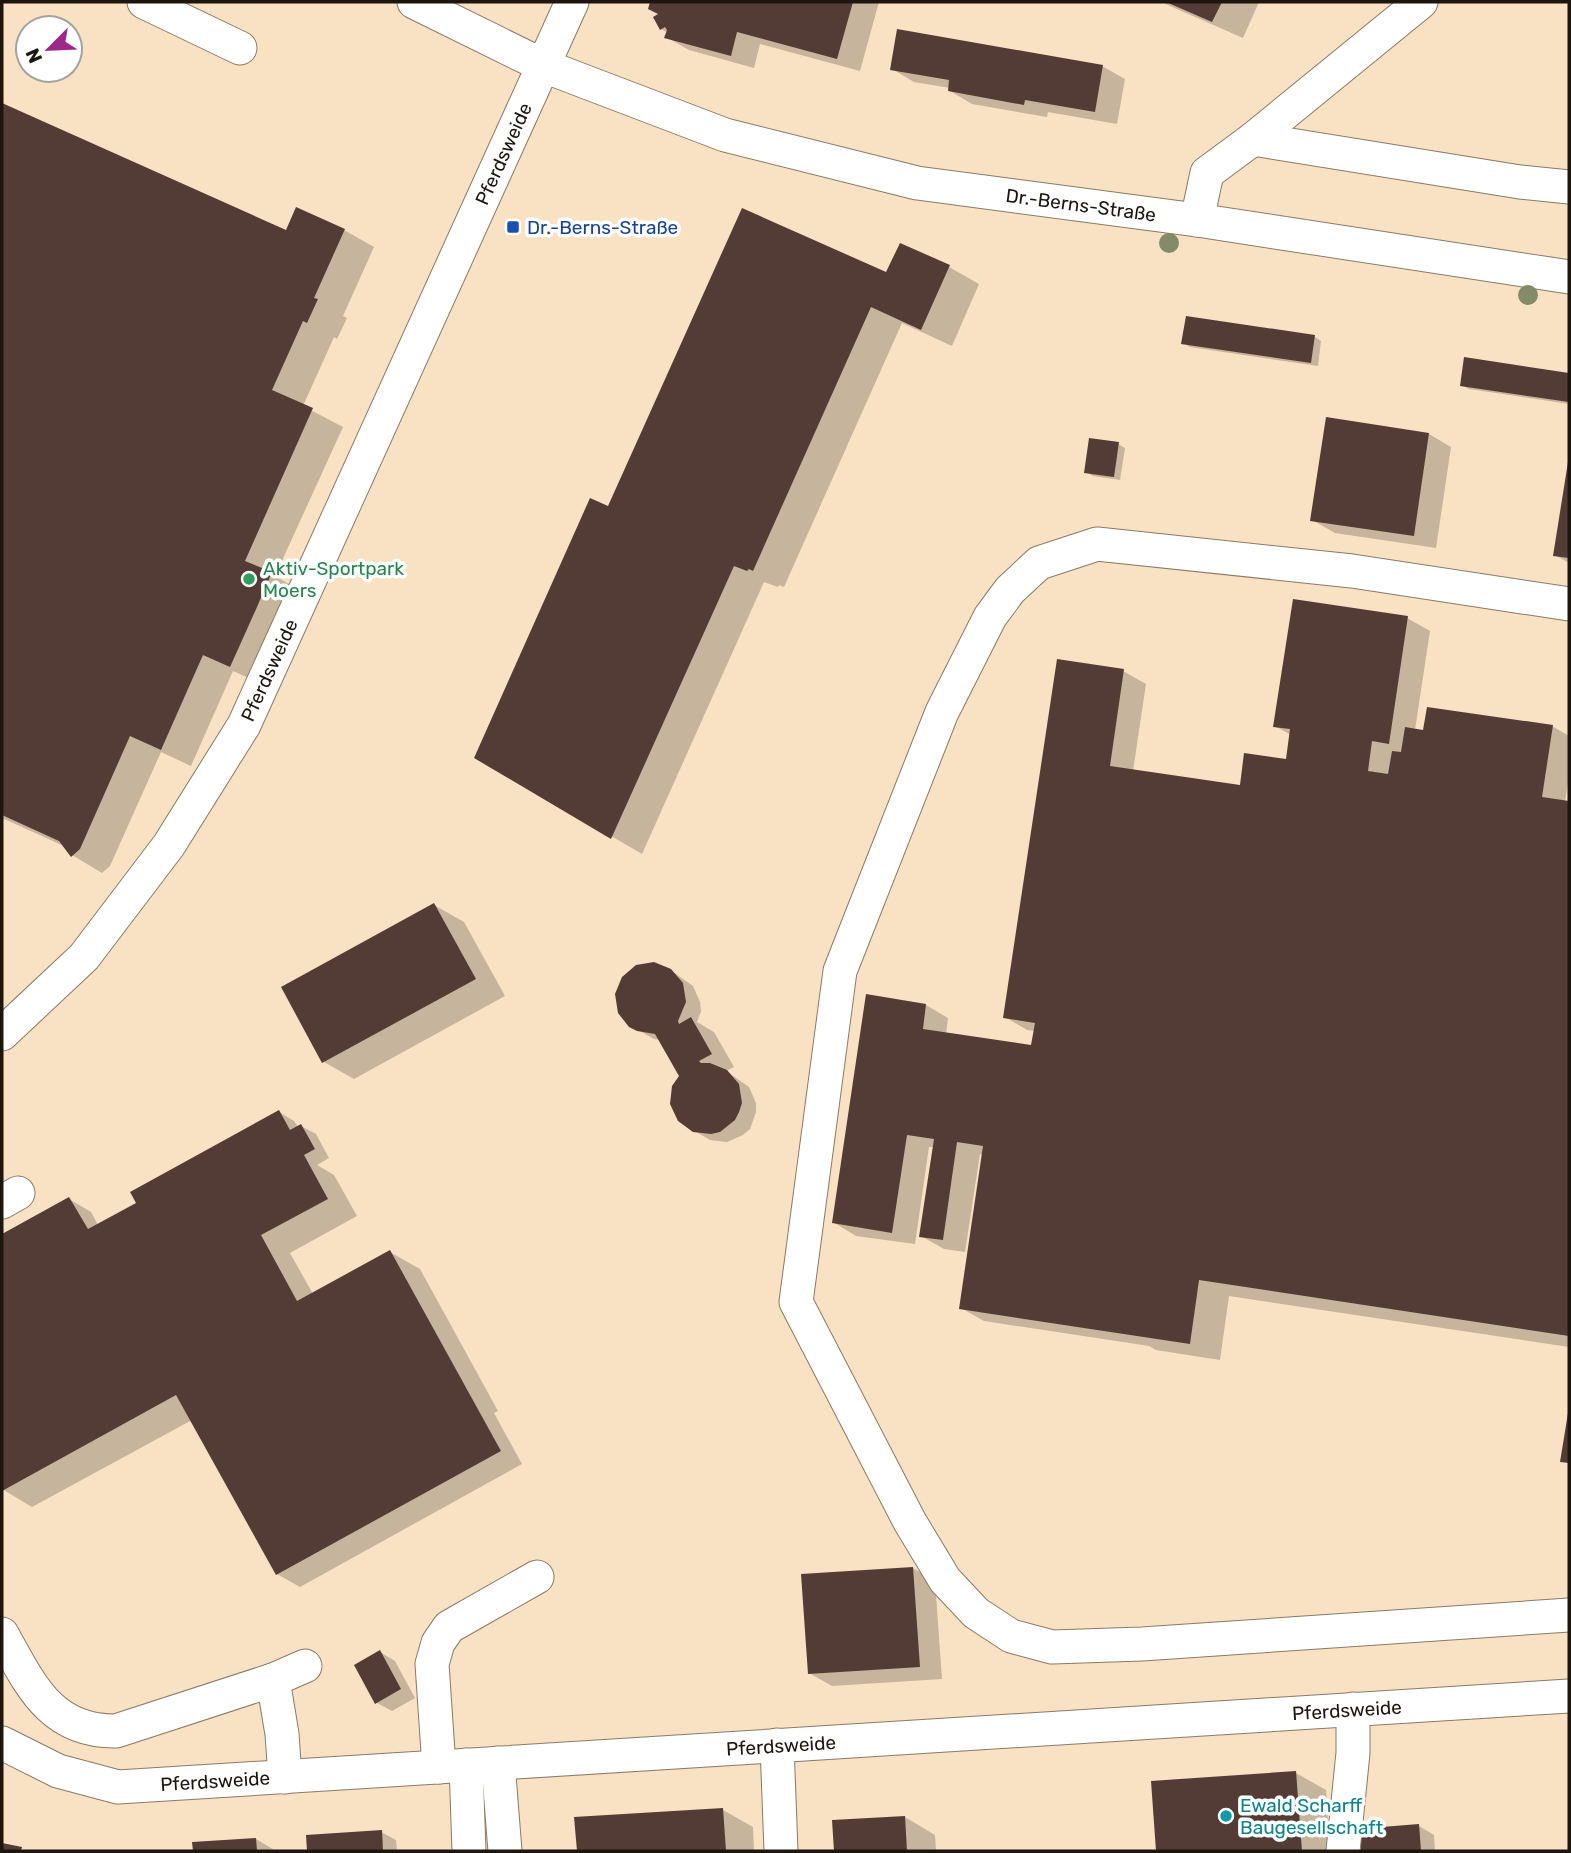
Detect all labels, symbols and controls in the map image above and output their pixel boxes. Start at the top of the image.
north arrow [14,14,84,84]
text: N [21,45,47,67]
street label: Pferdsweide [470,99,537,209]
street label: Dr.-Berns-Straße [1004,184,1158,226]
place label: Dr.-Berns-Straße [527,216,678,239]
marker: Dr.-Berns-Straße [505,219,521,235]
place label: Aktiv-Sportpark Moers [263,557,404,602]
marker: Aktiv-Sportpark Moers [241,571,257,587]
street label: Pferdsweide [236,615,303,725]
street label: Pferdsweide [1291,1696,1402,1725]
street label: Pferdsweide [725,1731,837,1761]
street label: Pferdsweide [160,1766,271,1796]
place label: Ewald Scharff Baugesellschaft [1240,1794,1384,1839]
marker: Ewald Scharff Baugesellschaft [1218,1808,1234,1824]

